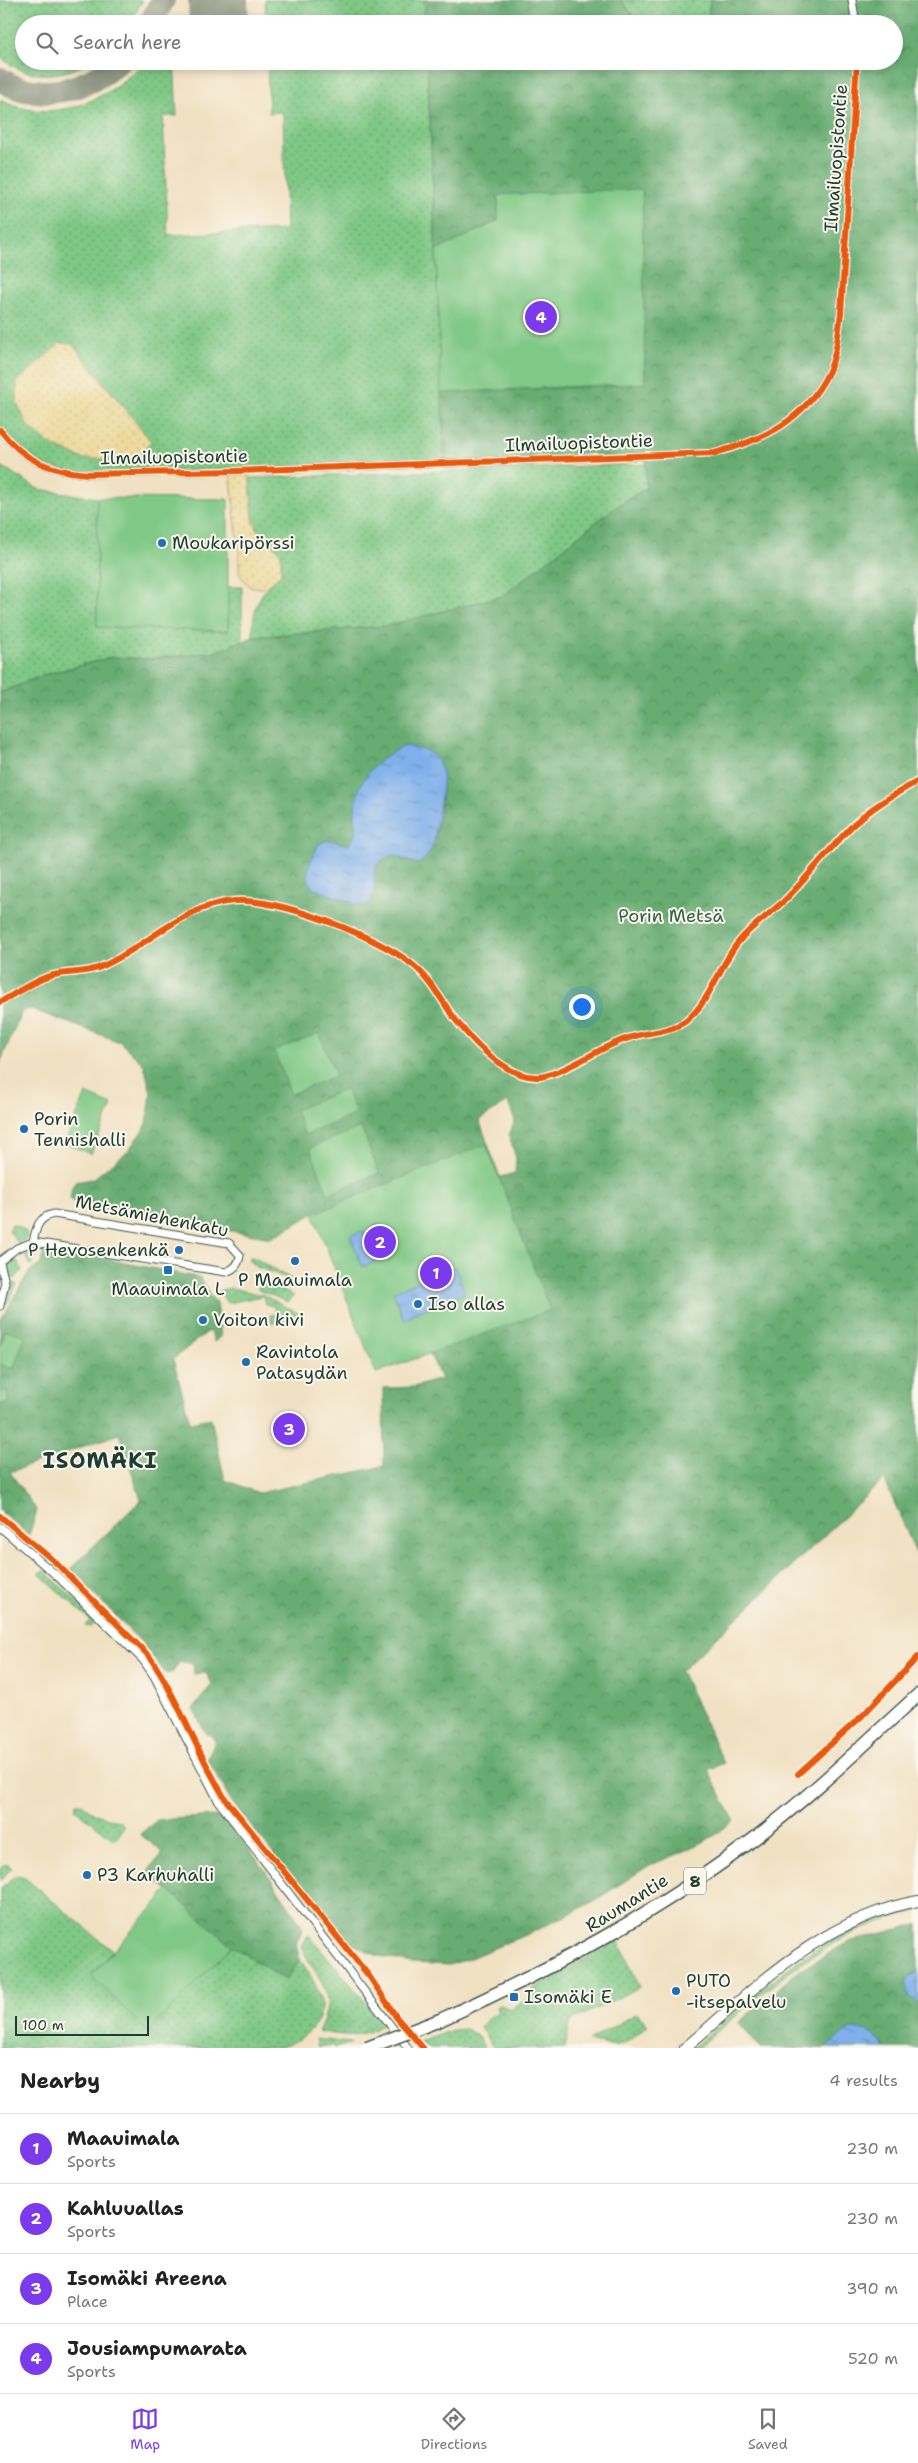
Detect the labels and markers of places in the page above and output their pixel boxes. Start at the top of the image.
pin: 4 [525,298,557,336]
place label: Moukaripörssi [172,531,295,555]
marker: Moukaripörssi [156,537,168,549]
place label: Porin Tennishalli [34,1107,126,1152]
marker: Porin Tennishalli [18,1123,30,1135]
pin: 2 [364,1223,396,1261]
place label: P Hevosenkenkä [28,1238,169,1262]
marker: P Hevosenkenkä [173,1244,185,1256]
pin: 1 [420,1254,452,1292]
marker: P Maauimala [289,1255,301,1267]
marker: Maauimala L [162,1264,174,1276]
place label: P Maauimala [238,1268,352,1292]
place label: Maauimala L [111,1277,225,1301]
place label: Iso allas [428,1292,505,1316]
marker: Iso allas [412,1298,424,1310]
place label: Voiton kivi [213,1308,304,1332]
marker: Voiton kivi [197,1314,209,1326]
place label: Ravintola Patasydän [256,1340,348,1385]
marker: Ravintola Patasydän [240,1356,252,1368]
pin: 3 [273,1410,305,1448]
place label: P3 Karhuhalli [97,1863,214,1887]
marker: P3 Karhuhalli [81,1869,93,1881]
place label: PUTO -itsepalvelu [686,1969,787,2014]
place label: Isomäki E [524,1985,612,2009]
marker: PUTO -itsepalvelu [670,1985,682,1997]
marker: Isomäki E [508,1991,520,2003]

